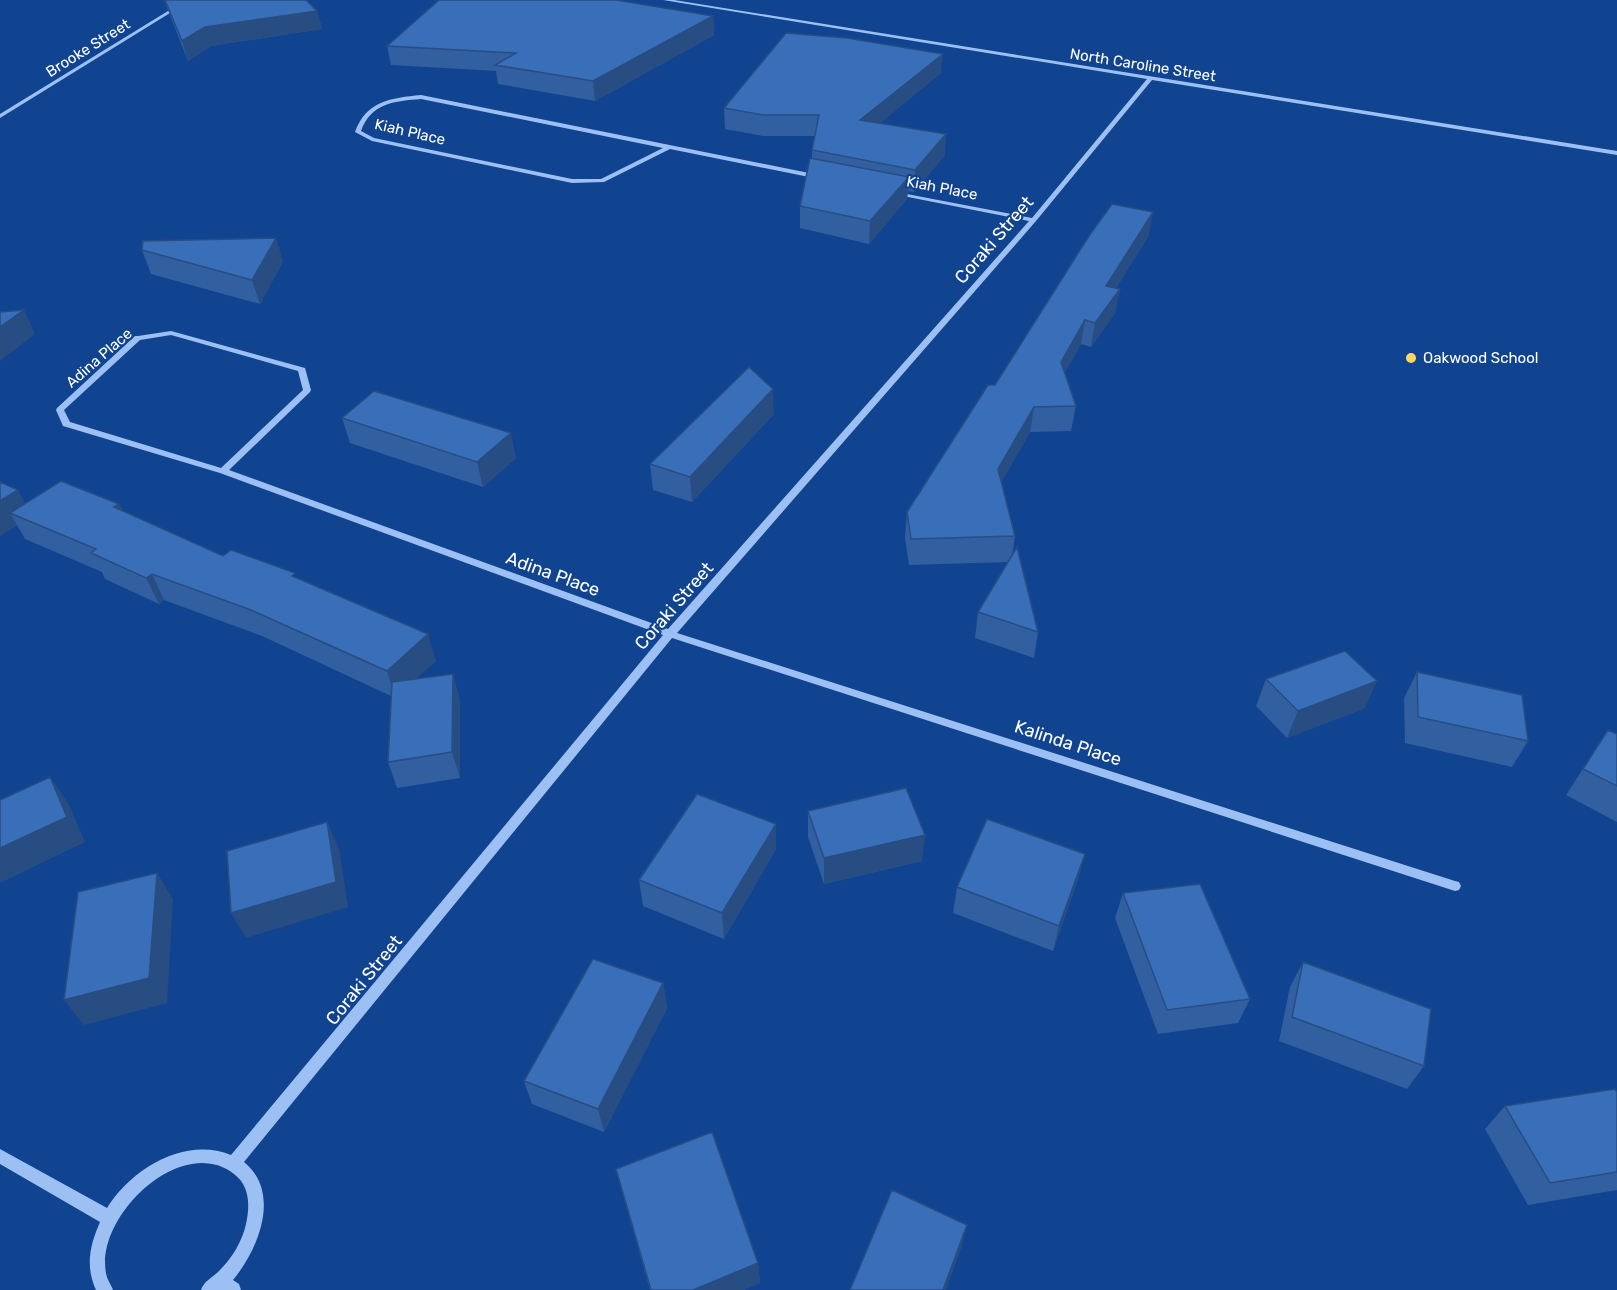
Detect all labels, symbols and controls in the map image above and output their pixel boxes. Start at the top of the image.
street label: Brooke Street [43,15,133,81]
street label: North Caroline Street [1069,45,1217,85]
street label: Kiah Place [373,115,447,149]
street label: Kiah Place [905,172,979,204]
street label: Coraki Street [950,192,1038,288]
street label: Adina Place [62,324,136,392]
place label: Oakwood School [1423,349,1538,367]
marker: Oakwood School [1404,351,1418,365]
street label: Adina Place [503,547,603,601]
street label: Coraki Street [630,558,718,654]
street label: Kalinda Place [1012,715,1124,771]
street label: Coraki Street [321,931,407,1029]

